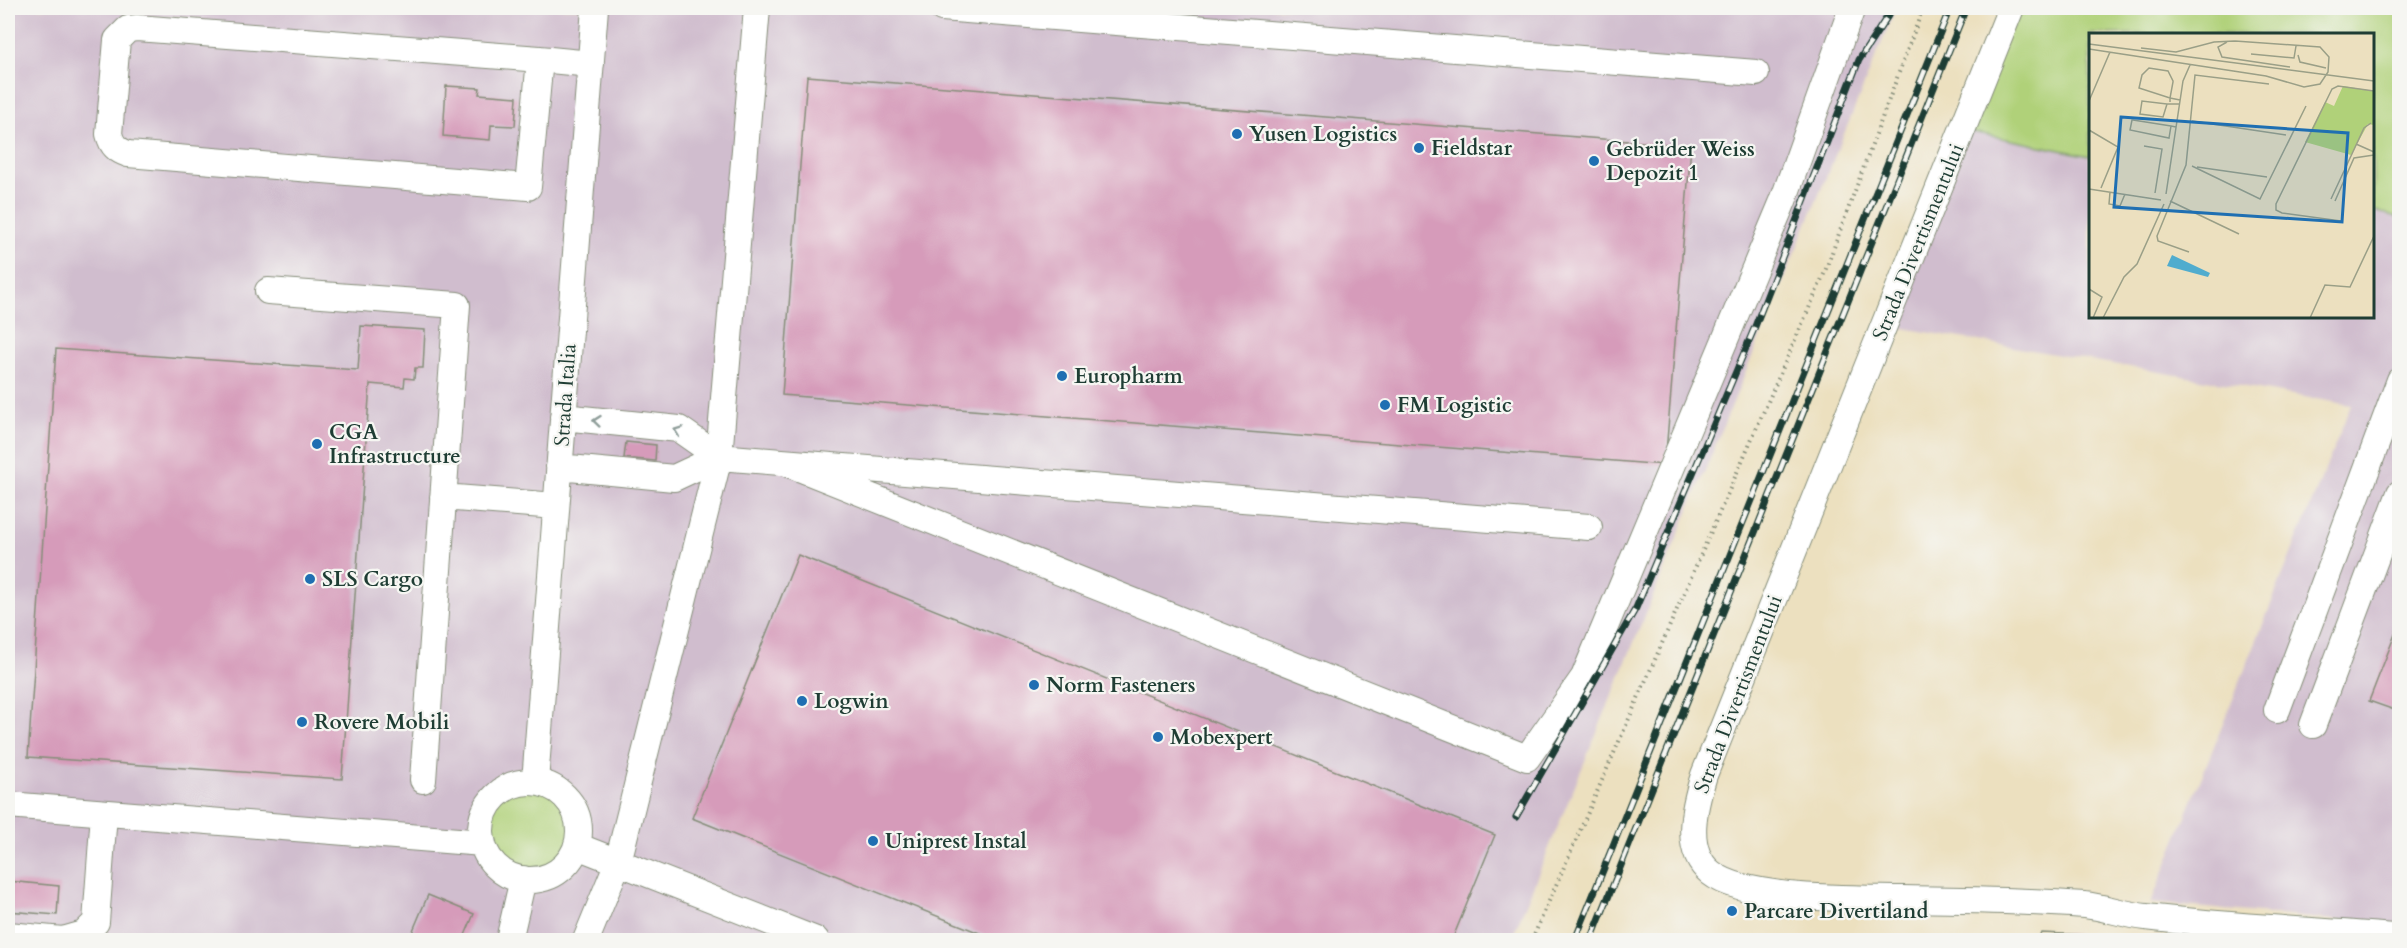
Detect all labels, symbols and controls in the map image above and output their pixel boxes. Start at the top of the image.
inset map [2089,33,2374,318]
place label: Yusen Logistics [1249,120,1397,149]
marker: Yusen Logistics [1230,127,1244,141]
place label: Fieldstar [1431,134,1513,163]
place label: Gebrüder Weiss Depozit 1 [1606,135,1755,188]
street label: Strada Divertismentului [1866,139,1971,345]
marker: Fieldstar [1412,141,1426,155]
marker: Gebrüder Weiss Depozit 1 [1587,154,1601,168]
street label: Strada Italia [547,343,584,447]
place label: Europharm [1074,362,1184,391]
marker: Europharm [1055,369,1069,383]
place label: FM Logistic [1397,391,1512,420]
marker: FM Logistic [1378,398,1392,412]
one-way arrow [592,415,601,427]
place label: CGA Infrastructure [329,418,461,471]
one-way arrow [674,426,684,439]
marker: CGA Infrastructure [310,437,324,451]
place label: SLS Cargo [322,565,423,594]
marker: SLS Cargo [303,572,317,586]
street label: Strada Divertismentului [1687,591,1790,798]
place label: Norm Fasteners [1046,671,1196,700]
marker: Norm Fasteners [1027,678,1041,692]
place label: Logwin [814,687,889,716]
marker: Logwin [795,694,809,708]
place label: Rovere Mobili [314,708,450,737]
marker: Rovere Mobili [295,715,309,729]
place label: Mobexpert [1170,723,1273,752]
marker: Mobexpert [1151,730,1165,744]
place label: Uniprest Instal [885,827,1027,856]
marker: Uniprest Instal [866,834,880,848]
place label: Parcare Divertiland [1744,897,1928,926]
marker: Parcare Divertiland [1725,904,1739,918]

